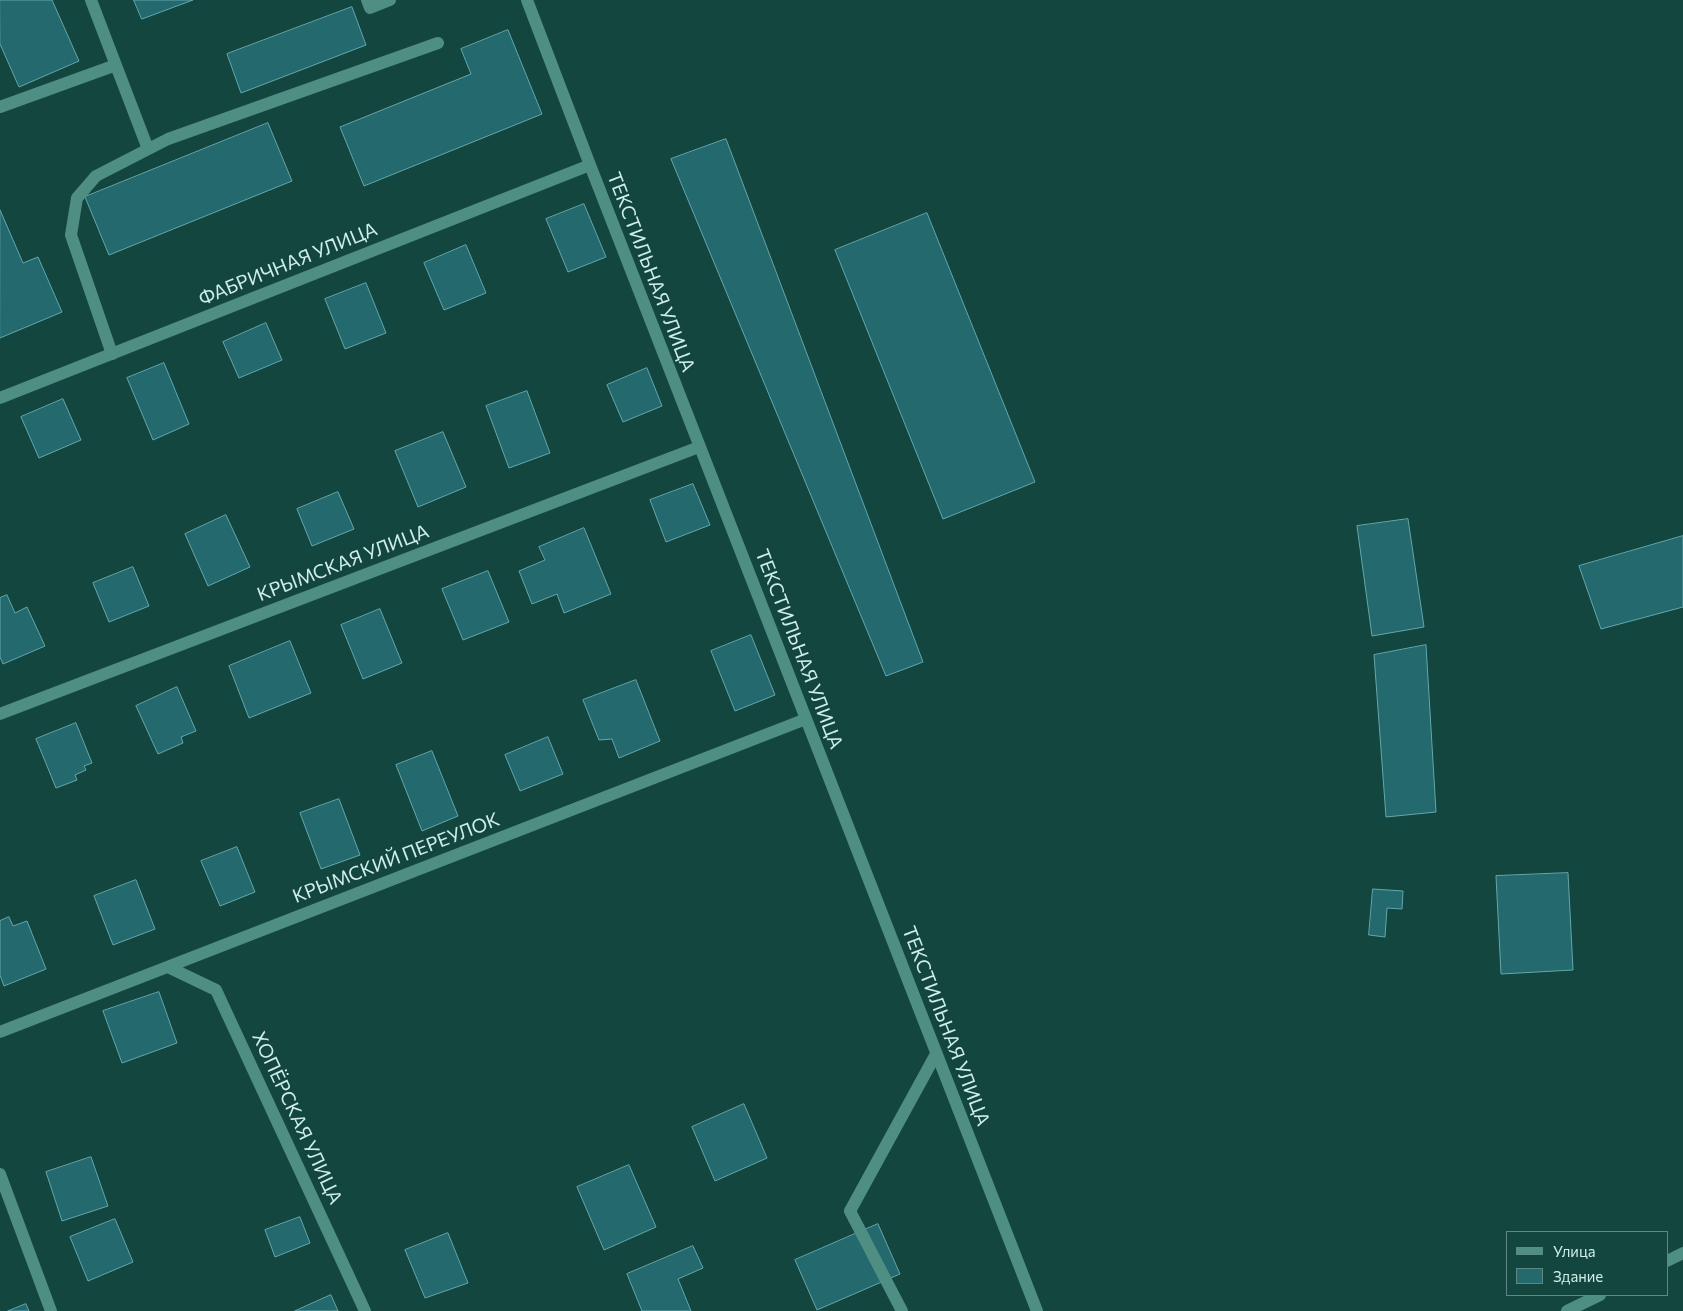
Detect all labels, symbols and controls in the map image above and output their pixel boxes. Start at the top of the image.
street label: ТЕКСТИЛЬНАЯ УЛИЦА [602,169,700,375]
street label: ФАБРИЧНАЯ УЛИЦА [195,218,381,310]
street label: КРЫМСКАЯ УЛИЦА [254,520,432,606]
street label: ТЕКСТИЛЬНАЯ УЛИЦА [750,546,848,752]
street label: КРЫМСКИЙ ПЕРЕУЛОК [289,808,503,908]
street label: ТЕКСТИЛЬНАЯ УЛИЦА [897,923,995,1129]
street label: ХОПЁРСКАЯ УЛИЦА [247,1028,347,1208]
legend [1506,1231,1668,1296]
text: Улица [1553,1242,1595,1260]
text: Здание [1553,1267,1603,1285]

